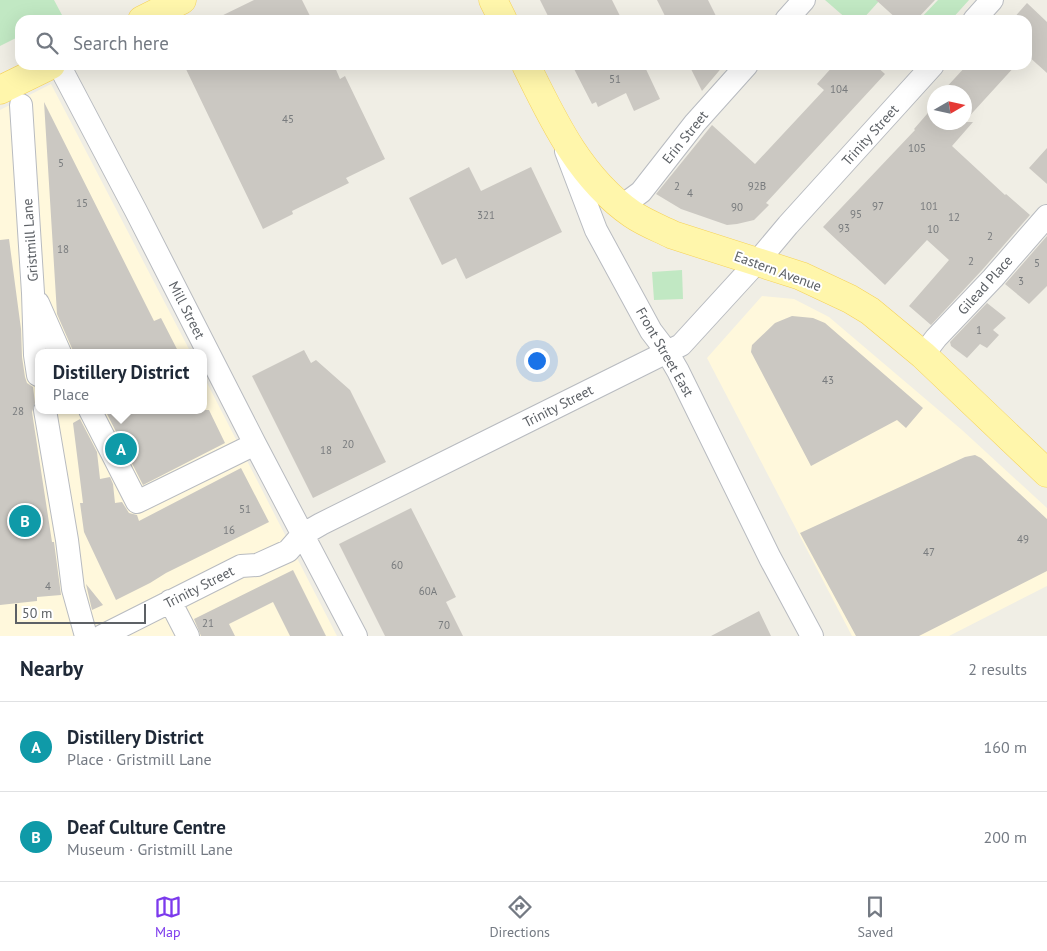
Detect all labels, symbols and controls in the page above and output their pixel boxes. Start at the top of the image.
search box [15,15,1032,70]
icon: search [33,29,61,57]
text: Search here [73,31,169,55]
house number: 51 [609,72,621,86]
house number: 104 [830,82,848,96]
north arrow [927,85,972,130]
street label: Trinity Street [838,100,902,169]
street label: Erin Street [658,107,712,167]
house number: 45 [282,112,294,126]
house number: 105 [908,141,926,155]
house number: 5 [58,156,64,170]
house number: 2 [674,179,680,193]
house number: 92B [748,179,766,193]
house number: 4 [687,186,693,200]
house number: 15 [76,196,88,210]
street label: Gristmill Lane [18,198,42,282]
house number: 97 [872,199,884,213]
house number: 101 [920,199,938,213]
house number: 90 [731,200,743,214]
house number: 95 [850,207,862,221]
house number: 321 [477,208,495,222]
house number: 12 [948,210,960,224]
house number: 93 [838,221,850,235]
house number: 10 [927,222,939,236]
house number: 2 [987,229,993,243]
house number: 18 [57,242,69,256]
street label: Eastern Avenue [732,247,824,295]
street label: Gilead Place [954,252,1016,318]
house number: 2 [968,254,974,268]
house number: 5 [1034,256,1040,270]
house number: 3 [1018,274,1024,288]
street label: Mill Street [165,278,209,342]
street label: Front Street East [632,304,698,400]
house number: 1 [976,323,982,337]
your location [524,348,550,374]
popup [35,349,207,414]
text: Distillery District [53,360,189,384]
house number: 43 [822,373,834,387]
street label: Trinity Street [520,381,596,431]
text: Place [53,384,89,404]
house number: 28 [12,404,24,418]
pin: A [105,430,137,468]
house number: 20 [342,437,354,451]
house number: 18 [320,443,332,457]
pin: B [9,502,41,540]
house number: 51 [239,502,251,516]
house number: 16 [223,523,235,537]
house number: 49 [1017,532,1029,546]
house number: 47 [923,545,935,559]
house number: 60 [391,558,403,572]
street label: Trinity Street [161,562,237,612]
house number: 4 [45,579,51,593]
house number: 60A [419,584,438,598]
scale bar [15,601,146,624]
text: 50 m [22,604,52,622]
house number: 21 [202,616,214,630]
house number: 70 [438,618,450,632]
text: Nearby [20,655,83,682]
text: 2 results [968,659,1027,679]
text: Distillery District [67,725,204,749]
text: A [31,737,41,757]
text: 160 m [984,737,1027,757]
text: Place · Gristmill Lane [67,749,212,769]
text: Deaf Culture Centre [67,815,226,839]
text: B [31,827,41,847]
text: 200 m [984,827,1027,847]
text: Museum · Gristmill Lane [67,839,233,859]
tab: Map [154,893,182,941]
tab: Directions [489,893,550,941]
tab: Saved [858,893,893,941]

